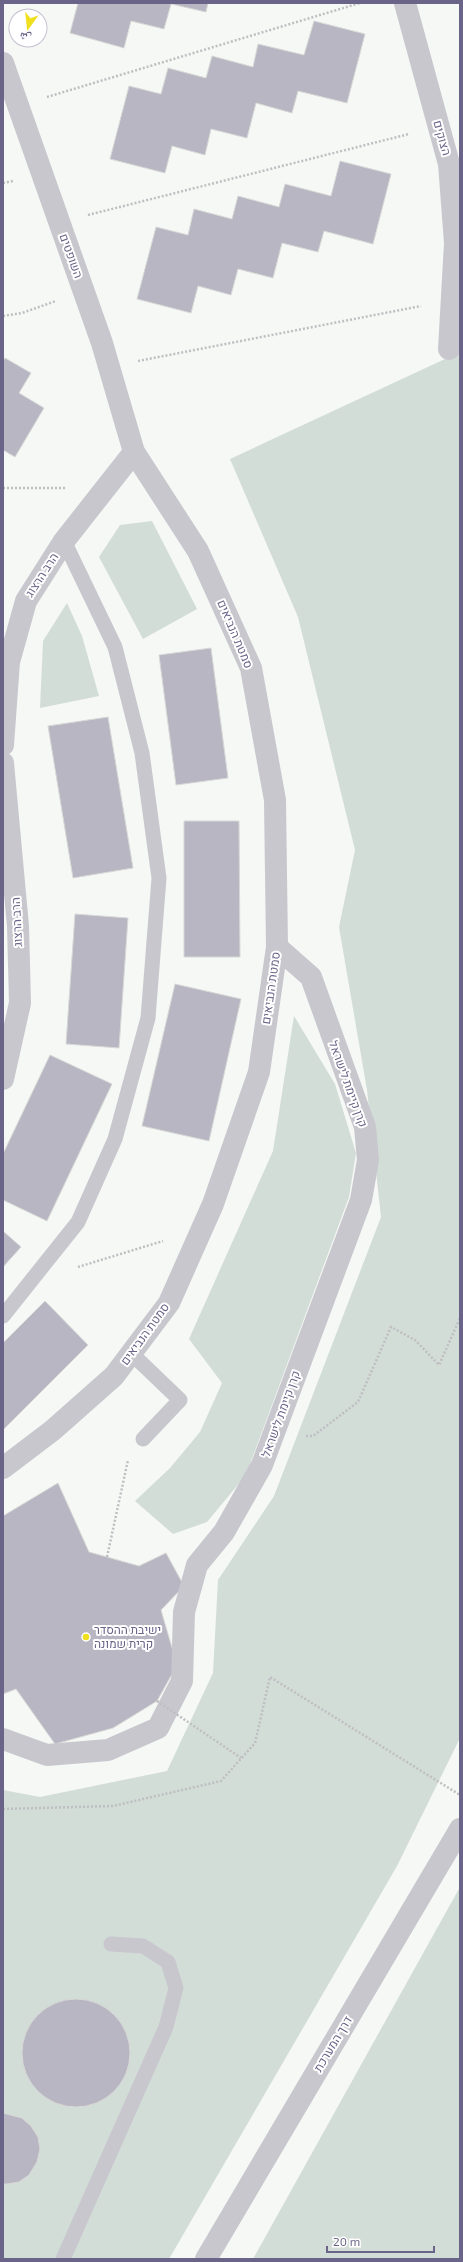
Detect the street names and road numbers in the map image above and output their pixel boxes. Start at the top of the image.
street label: הצוקים [431,119,455,157]
street label: השופטים [57,232,86,280]
street label: הרב הרצוג [22,550,61,599]
street label: סמטת הנביאים [215,597,257,670]
street label: הרב הרצוג [8,897,24,947]
street label: סמטת הנביאים [258,951,282,1025]
street label: קרן קיימת לישראל [327,1038,371,1129]
street label: סמטת הנביאים [117,1300,171,1367]
street label: קרן קיימת לישראל [258,1368,302,1459]
street label: דרך המערכת [310,2013,354,2074]

